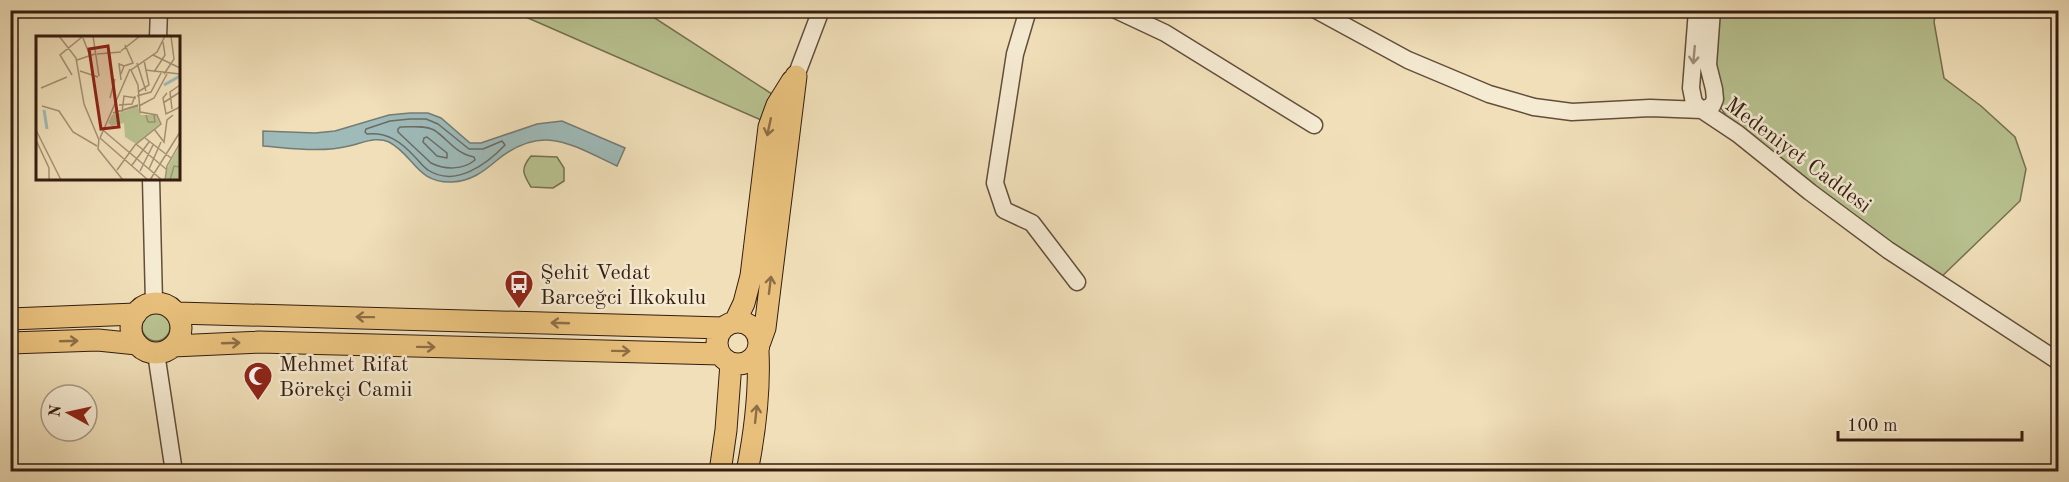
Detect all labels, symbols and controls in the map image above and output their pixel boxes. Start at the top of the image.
inset map [36,36,180,180]
one-way arrow [1688,45,1699,65]
street label: Medeniyet Caddesi [1721,94,1875,218]
one-way arrow [763,117,775,136]
place label: Şehit Vedat Barceğci İlkokulu [540,262,706,309]
bus stop icon: Şehit Vedat Barceğci İlkokulu [503,268,535,310]
one-way arrow [765,275,776,295]
one-way arrow [355,312,375,323]
one-way arrow [550,317,570,329]
one-way arrow [58,336,78,347]
one-way arrow [221,338,241,349]
one-way arrow [416,341,436,352]
one-way arrow [611,346,631,357]
place label: Mehmet Rifat Börekçi Camii [279,354,412,401]
mosque icon: Mehmet Rifat Börekçi Camii [242,360,274,402]
north arrow [39,383,99,443]
text: N [47,403,65,418]
one-way arrow [751,404,762,424]
scale bar [1838,404,2022,442]
text: 100 m [1847,417,1898,435]

